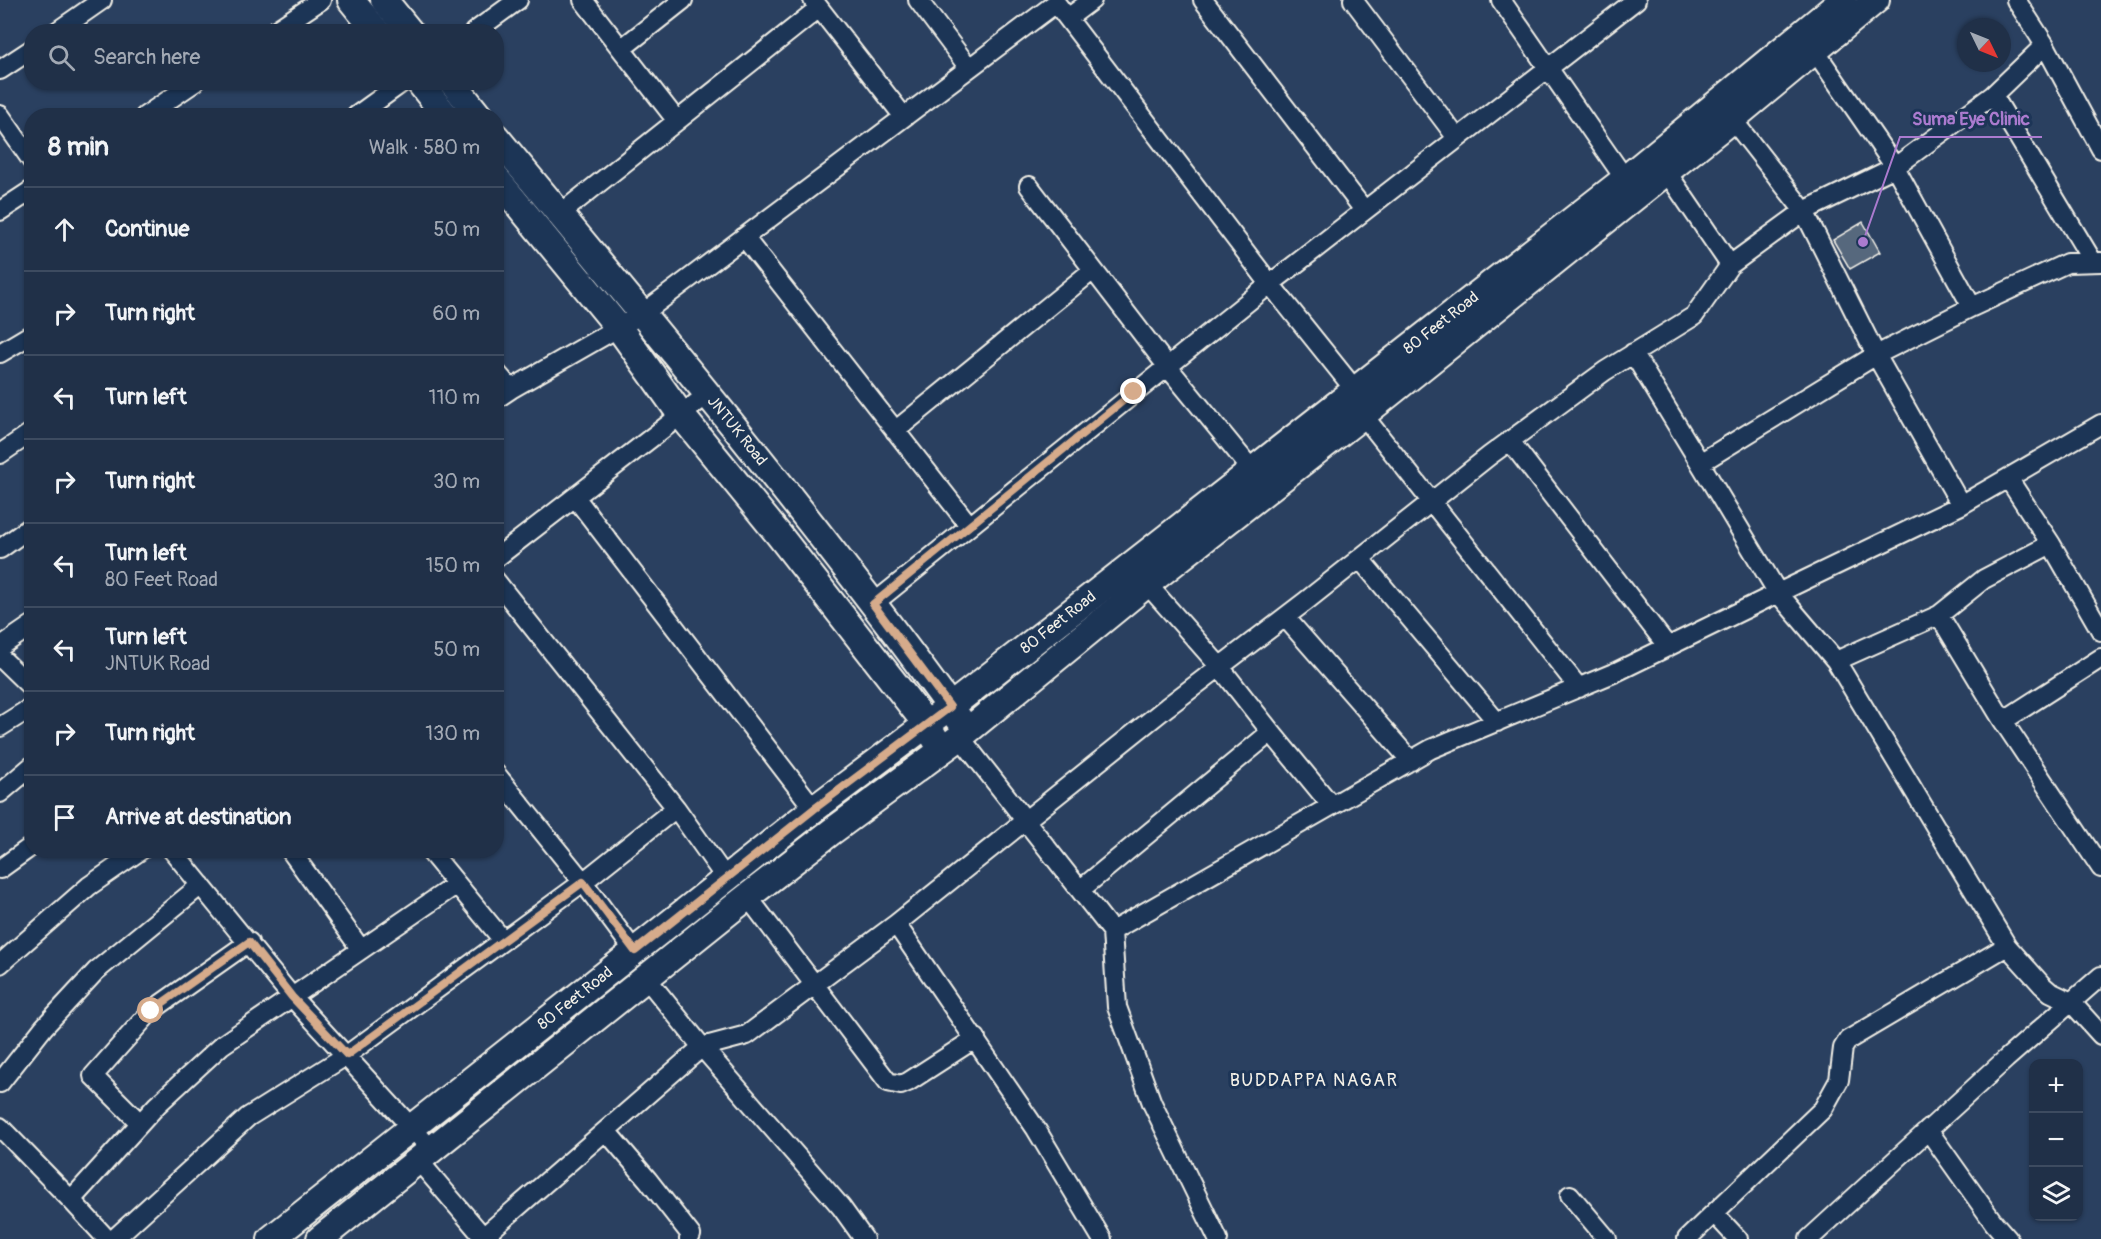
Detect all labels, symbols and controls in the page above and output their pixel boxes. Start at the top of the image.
north arrow [1957,18,2011,72]
search box [24,24,504,90]
icon: search [45,41,78,74]
text: Search here [93,43,200,71]
callout: Suma Eye Clinic [1900,101,2042,137]
text: Suma Eye Clinic [1912,108,2030,131]
text: 8 min [48,131,109,163]
text: Walk · 580 m [369,135,480,160]
icon: ahead [48,213,81,246]
text: Continue [105,215,189,243]
text: 50 m [433,217,480,242]
street label: 80 Feet Road [1399,287,1483,359]
icon: right [48,297,81,330]
text: Turn right [105,299,195,327]
text: 60 m [433,301,480,326]
route end [1120,378,1146,404]
icon: left [48,381,81,414]
text: Turn left [105,383,187,411]
text: 110 m [429,385,480,410]
street label: JNTUK Road [703,392,771,470]
icon: right [48,465,81,498]
text: Turn right [105,467,195,495]
text: 30 m [433,469,480,494]
text: Turn left [105,539,187,567]
icon: left [48,549,81,582]
text: 150 m [426,553,480,578]
text: 80 Feet Road [105,567,218,592]
street label: 80 Feet Road [1016,587,1100,658]
text: Turn left [105,623,187,651]
icon: left [48,633,81,666]
text: 50 m [433,637,480,662]
text: JNTUK Road [105,651,210,676]
icon: right [48,717,81,750]
text: Turn right [105,719,195,747]
text: 130 m [425,721,480,746]
icon: arrive [48,801,81,834]
text: Arrive at destination [105,803,291,831]
street label: 80 Feet Road [533,962,617,1034]
route start [137,997,163,1023]
map controls [2029,1059,2083,1221]
button: + [2029,1059,2083,1113]
district label: BUDDAPPA NAGAR [1230,1069,1398,1092]
button: − [2029,1113,2083,1167]
button: layers [2029,1167,2083,1221]

